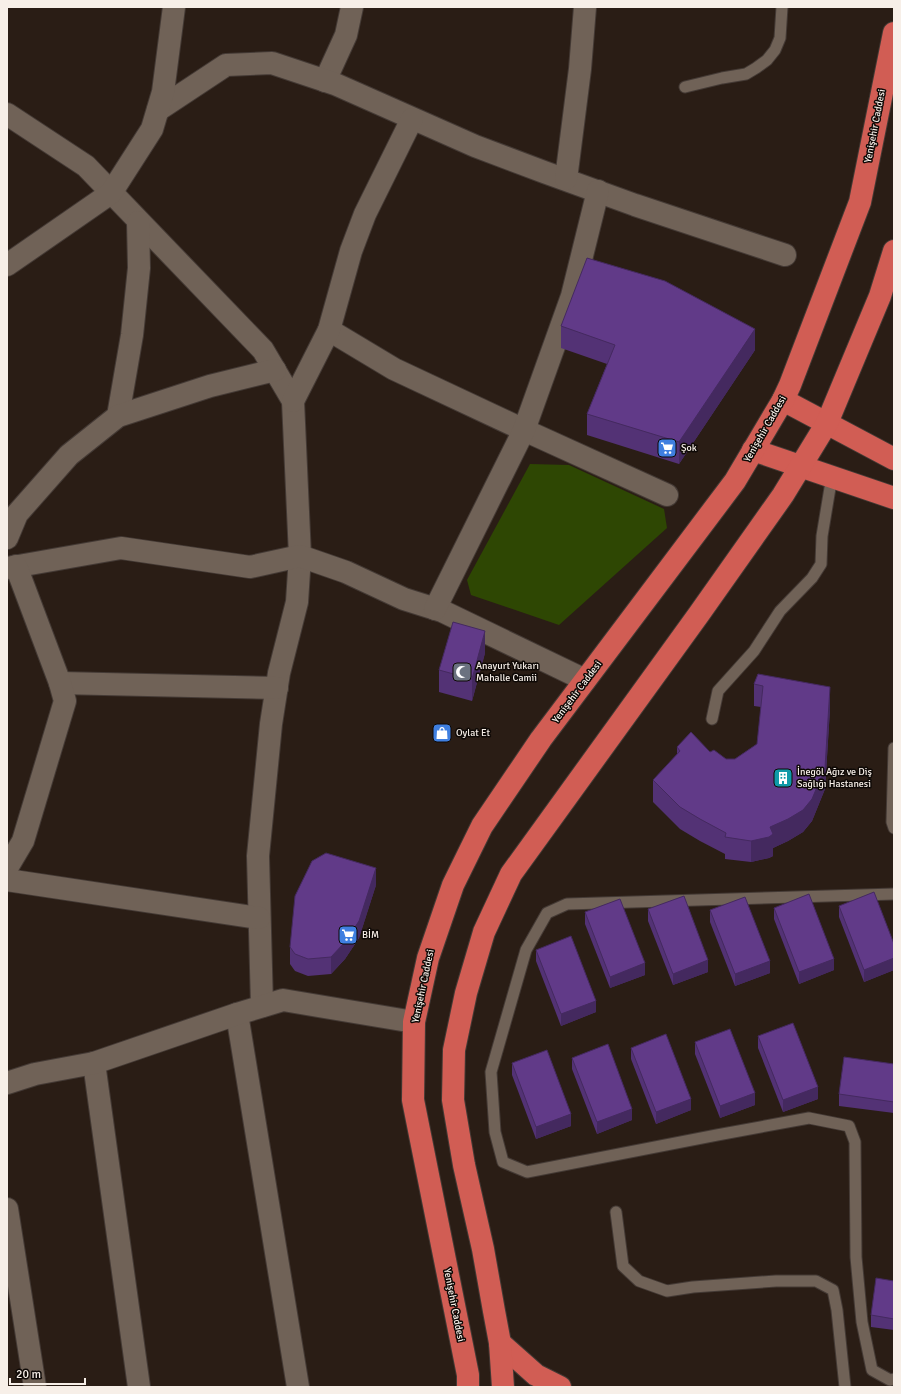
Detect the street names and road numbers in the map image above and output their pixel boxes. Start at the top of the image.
street label: Yenişehir Caddesi [862,88,888,164]
street label: Yenişehir Caddesi [741,394,789,464]
street label: Yenişehir Caddesi [550,659,604,725]
street label: Yenişehir Caddesi [409,948,437,1024]
street label: Yenişehir Caddesi [441,1267,467,1343]

